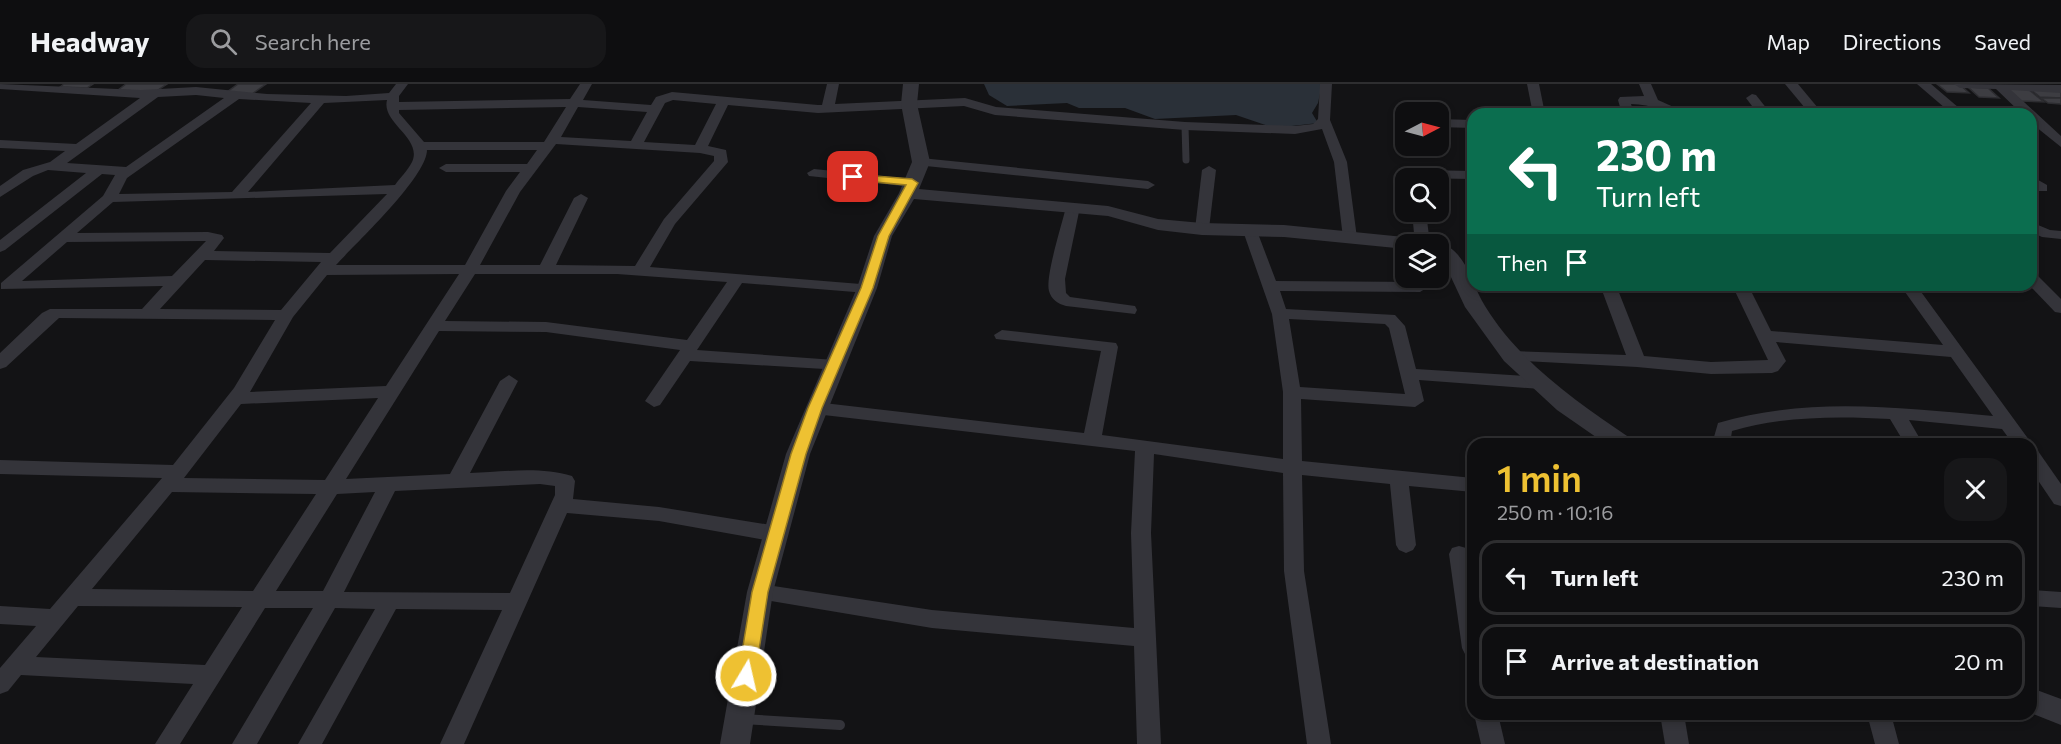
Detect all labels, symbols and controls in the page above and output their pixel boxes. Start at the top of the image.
search box [186,14,606,68]
text: Headway [30,24,150,58]
icon: search [207,25,240,58]
text: Search here [255,28,371,55]
text: Map [1767,29,1810,54]
text: Directions [1843,29,1941,54]
text: Saved [1974,29,2031,54]
north arrow [1395,102,1449,156]
map controls [1395,102,1449,288]
text: 230 m [1596,128,1717,180]
icon: left [1497,132,1575,210]
pin [827,151,878,202]
icon: arrive [836,160,869,193]
button: search [1395,168,1449,222]
text: Turn left [1596,180,1700,213]
button: layers [1395,234,1449,288]
icon: arrive [1560,246,1593,279]
text: Then [1497,249,1548,276]
text: 1 min [1497,455,1582,499]
button: close [1944,458,2007,521]
text: 250 m · 10:16 [1497,500,1613,524]
icon: left [1500,561,1533,594]
text: Turn left [1551,564,1638,591]
text: 230 m [1941,564,2004,591]
position arrow [714,644,778,708]
icon: arrive [1500,645,1533,678]
text: Arrive at destination [1551,648,1759,675]
text: 20 m [1954,648,2004,675]

